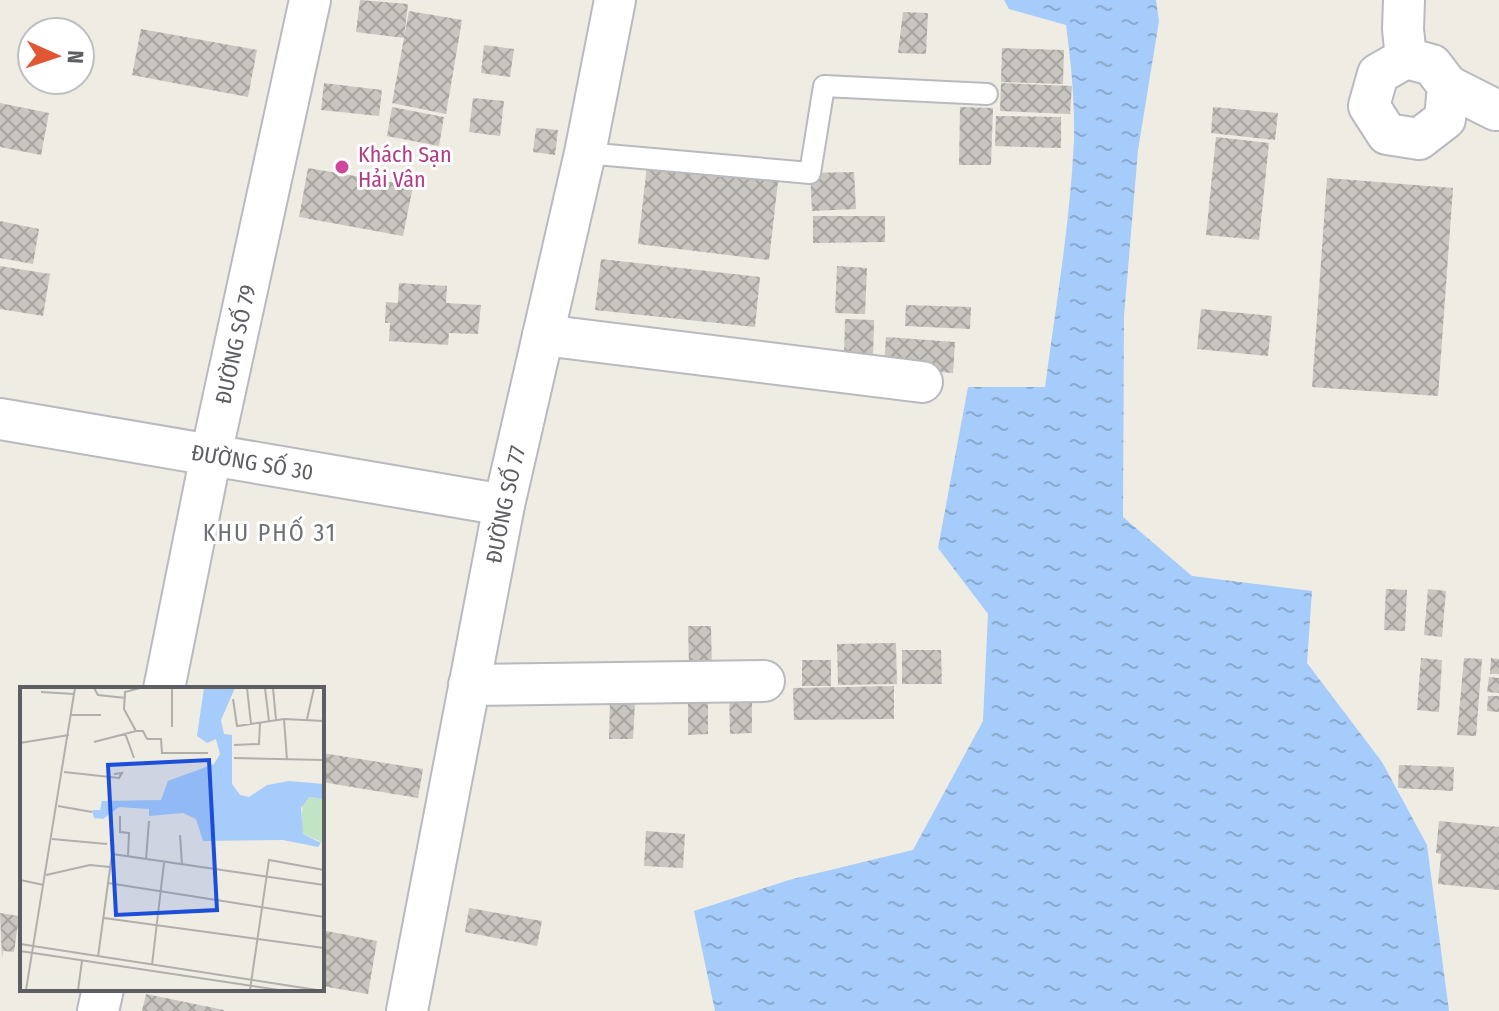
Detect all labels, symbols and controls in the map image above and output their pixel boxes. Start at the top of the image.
north arrow [16,16,96,96]
text: N [62,50,89,64]
place label: Khách Sạn Hải Vân [358,141,451,193]
marker: Khách Sạn Hải Vân [333,158,351,176]
street label: ĐƯỜNG SỐ 79 [210,282,262,406]
street label: ĐƯỜNG SỐ 30 [189,439,315,486]
street label: ĐƯỜNG SỐ 77 [480,443,531,566]
district label: KHU PHỐ 31 [203,515,337,547]
inset map [20,687,324,991]

